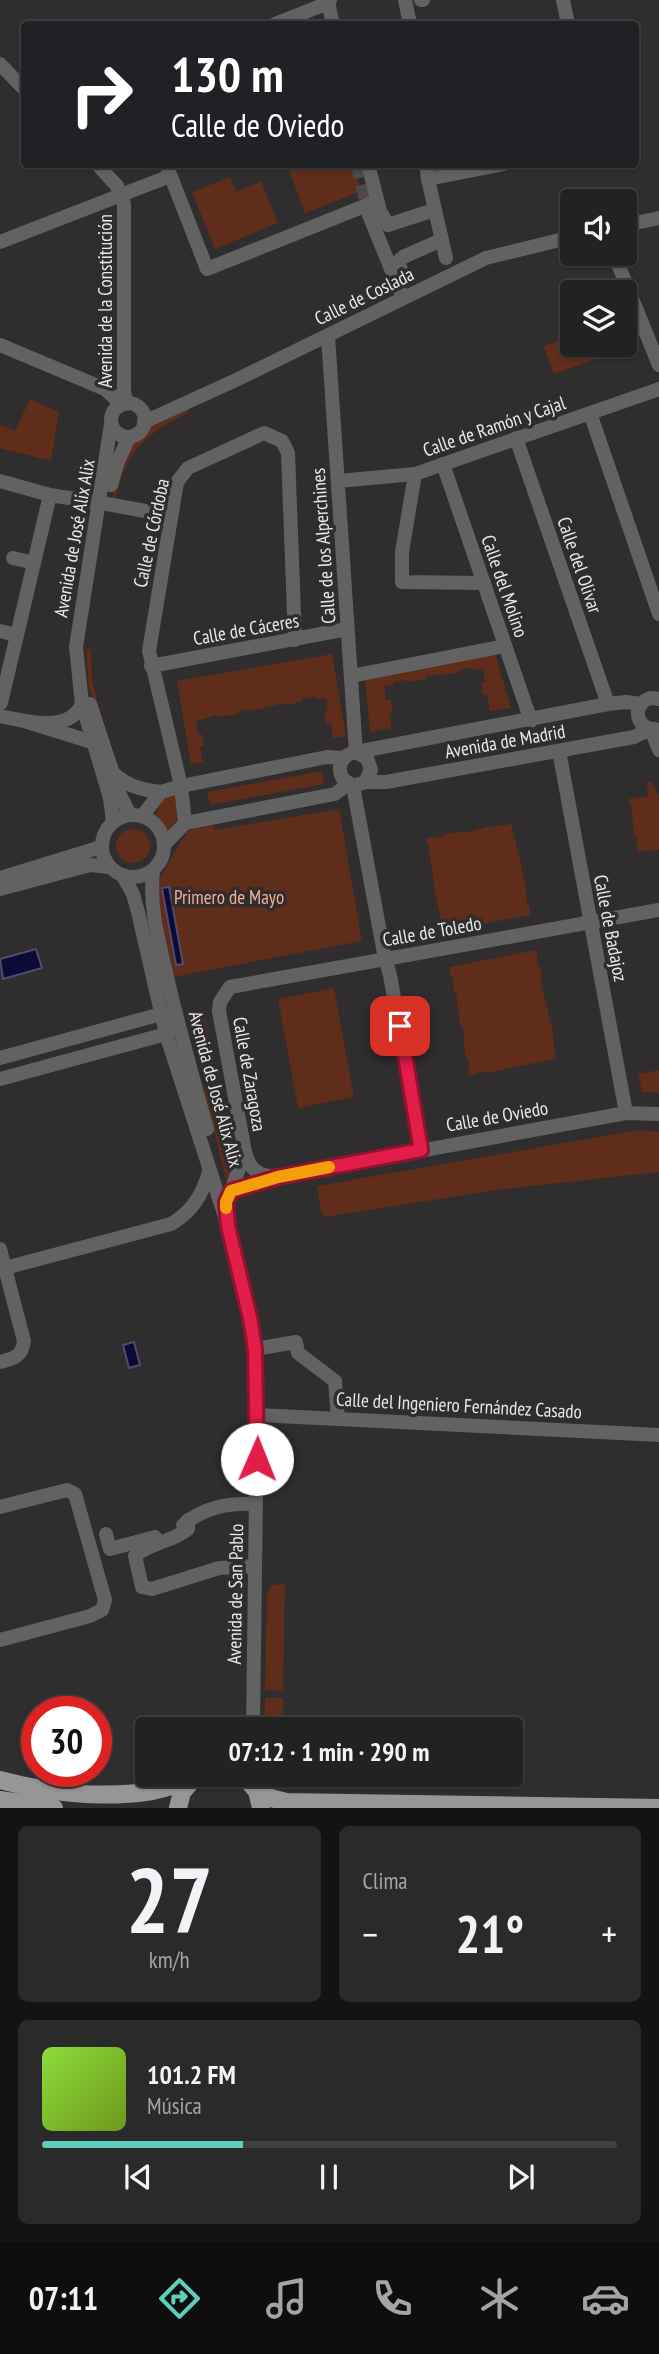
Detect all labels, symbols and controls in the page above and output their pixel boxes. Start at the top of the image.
text: 130 m [171,42,284,106]
icon: right [56,49,147,140]
text: Calle de Oviedo [171,104,344,146]
map controls [560,189,637,357]
button: sound [560,189,637,266]
street label: Avenida de la Constitución [93,214,117,388]
street label: Calle de Coslada [310,262,418,330]
button: layers [560,280,637,357]
street label: Calle de Ramón y Cajal [420,390,569,462]
street label: Avenida de José Alix Alix [48,457,100,619]
street label: Calle de los Alperchines [306,467,340,625]
street label: Calle de Córdoba [128,476,174,590]
street label: Calle del Olivar [552,514,608,617]
street label: Calle del Molino [476,532,534,640]
street label: Calle de Cáceres [191,608,301,650]
street label: Avenida de Madrid [443,719,567,763]
street label: Calle de Badajoz [589,873,633,984]
park label: Primero de Mayo [174,885,284,909]
street label: Calle de Toledo [381,911,483,951]
pin [370,996,430,1056]
icon: arrive [381,1007,419,1045]
street label: Avenida de José Alix Alix [184,1008,248,1170]
street label: Calle de Zaragoza [228,1015,272,1133]
street label: Calle de Oviedo [444,1095,550,1137]
street label: Calle del Ingeniero Fernández Casado [336,1387,582,1423]
position arrow [220,1422,294,1496]
street label: Avenida de San Pablo [222,1523,248,1665]
speed limit sign: 30 [21,1696,112,1787]
text: 07:12 · 1 min · 290 m [229,1735,429,1768]
text: 27 [126,1840,213,1958]
text: Clima [363,1866,408,1895]
text: 21° [455,1900,524,1967]
text: − [363,1909,378,1958]
text: + [601,1909,617,1958]
text: km/h [149,1945,190,1974]
text: 101.2 FM [147,2058,236,2091]
text: Música [147,2091,202,2120]
icon: previous [119,2158,157,2196]
icon: pause [310,2158,348,2196]
icon: next [502,2158,540,2196]
icon: directions [155,2274,204,2323]
icon: music [262,2274,311,2323]
icon: phone [368,2274,417,2323]
icon: climate [475,2274,524,2323]
icon: car [581,2274,630,2323]
text: 07:11 [29,2277,98,2319]

